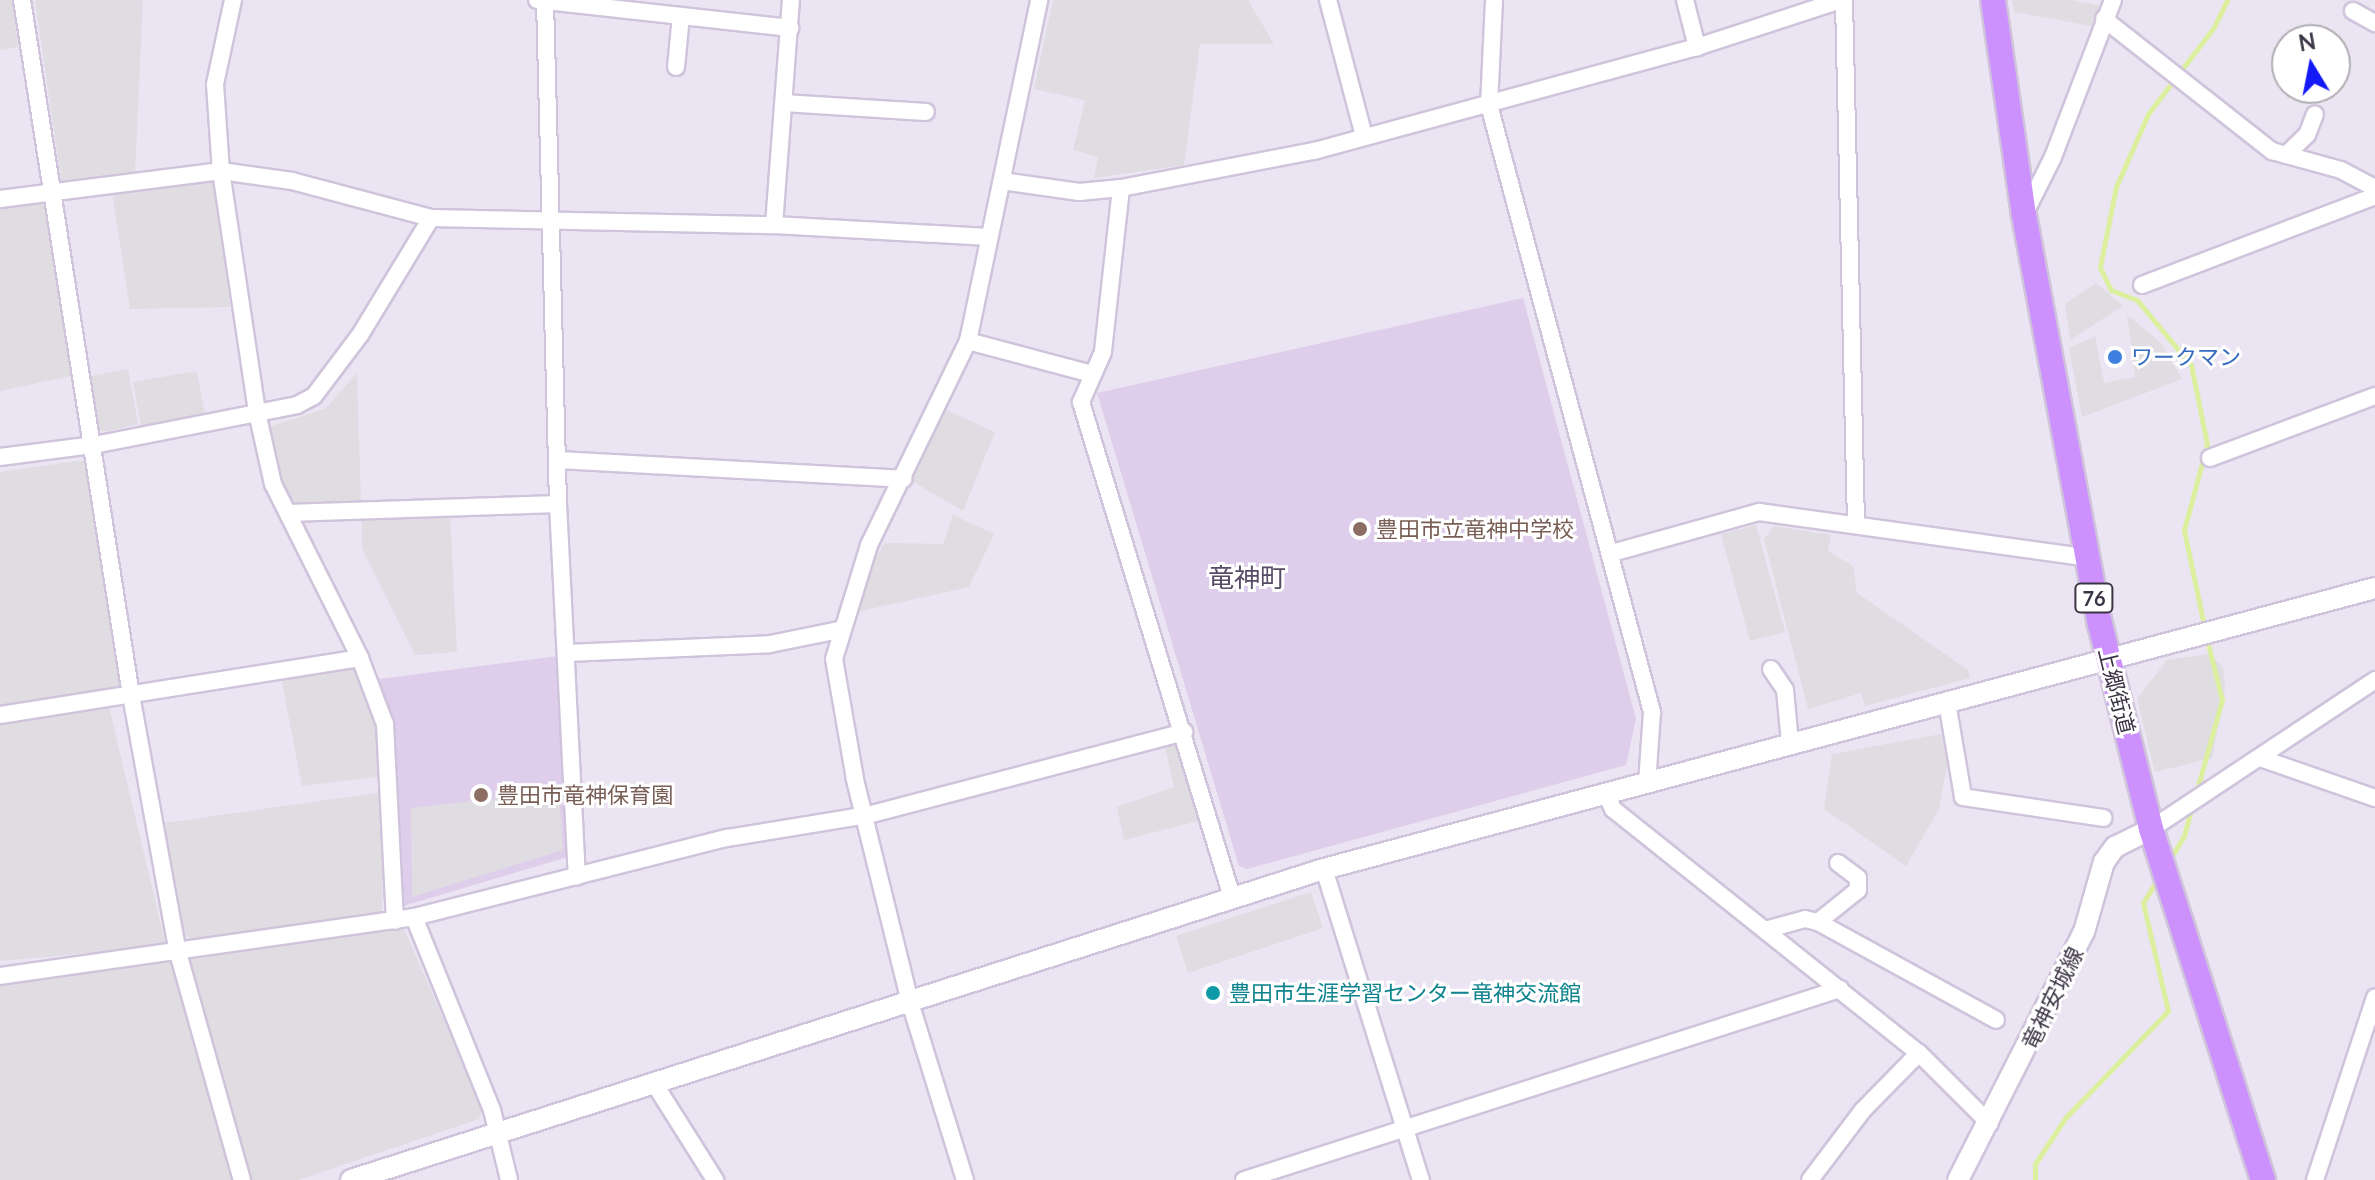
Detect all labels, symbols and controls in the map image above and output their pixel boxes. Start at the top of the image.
north arrow [2271,24,2351,104]
text: N [2296,27,2318,57]
place label: ワークマン [2131,344,2241,370]
marker: ワークマン [2106,348,2124,366]
place label: 豊田市立竜神中学校 [1376,516,1574,542]
marker: 豊田市立竜神中学校 [1351,520,1369,538]
district label: 竜神町 [1208,562,1286,594]
road number: 76 [2074,582,2114,614]
street label: 上郷街道 [2094,645,2140,737]
place label: 豊田市竜神保育園 [497,782,673,808]
marker: 豊田市竜神保育園 [472,786,490,804]
street label: 竜神安城線 [2016,943,2088,1053]
place label: 豊田市生涯学習センター竜神交流館 [1229,980,1581,1006]
marker: 豊田市生涯学習センター竜神交流館 [1204,984,1222,1002]

